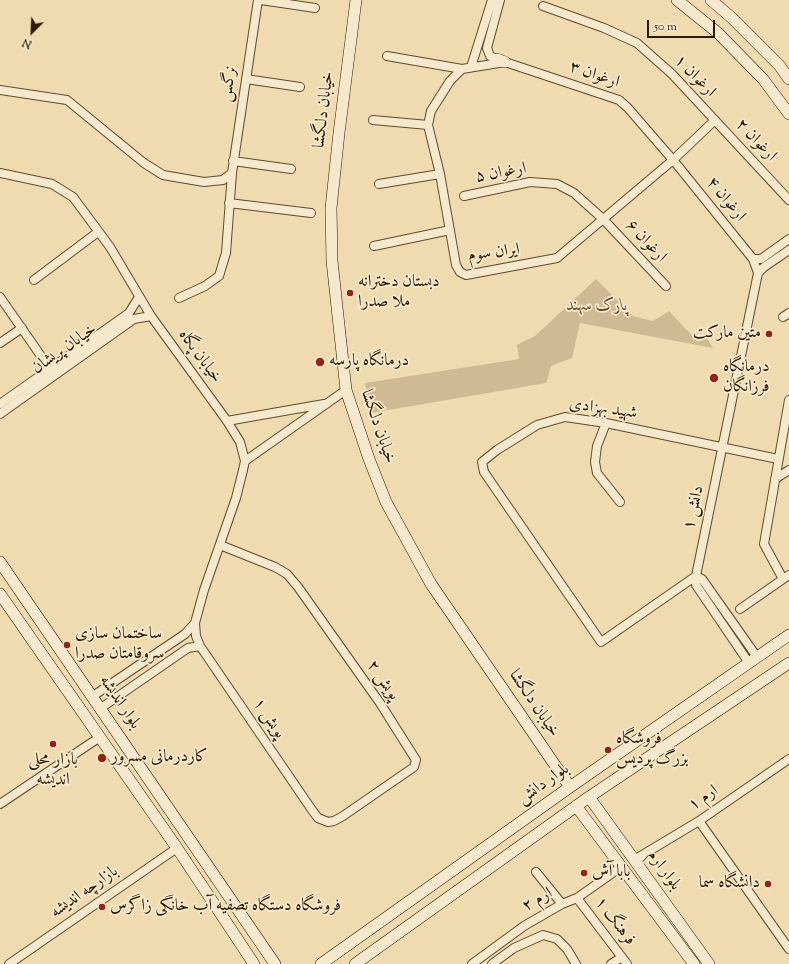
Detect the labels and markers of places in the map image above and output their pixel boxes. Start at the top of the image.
place label: دبستان دخترانه ملا صدرا [358,273,440,313]
marker: دبستان دخترانه ملا صدرا [345,288,355,298]
place label: متین مارکت [693,324,761,344]
marker: متین مارکت [764,329,774,339]
place label: درمانگاه پارسه [329,352,409,372]
marker: درمانگاه پارسه [314,356,326,368]
place label: درمانگاه فرزانگان [723,358,770,398]
marker: درمانگاه فرزانگان [708,372,720,384]
place label: ساختمان سازی سروقامتان صدرا [75,625,164,665]
marker: ساختمان سازی سروقامتان صدرا [62,640,72,650]
place label: فروشگاه بزرگ پردیس [616,730,688,770]
marker: بازار محلی اندیشه [48,739,58,749]
marker: فروشگاه بزرگ پردیس [603,745,613,755]
place label: کاردرمانی مسرور [111,748,208,768]
place label: بازار محلی اندیشه [28,751,78,791]
marker: کاردرمانی مسرور [96,752,108,764]
place label: بابا آش [592,863,630,883]
marker: بابا آش [579,868,589,878]
place label: دانشگاه سما [699,874,760,894]
marker: دانشگاه سما [763,879,773,889]
place label: فروشگاه دستگاه تصفیه آب خانگی زاگرس [110,897,341,917]
marker: فروشگاه دستگاه تصفیه آب خانگی زاگرس [97,902,107,912]

